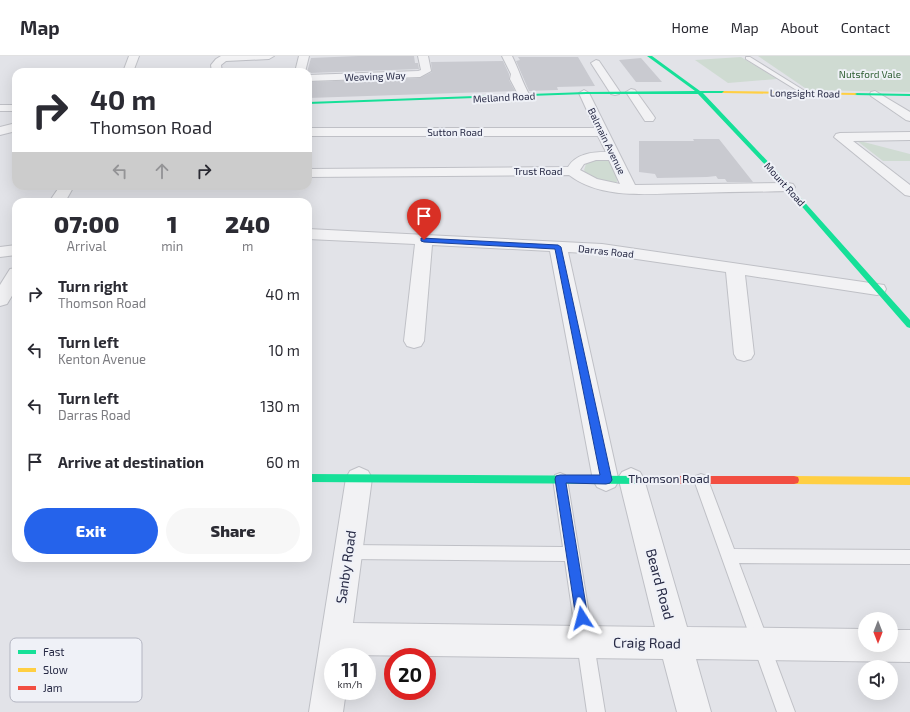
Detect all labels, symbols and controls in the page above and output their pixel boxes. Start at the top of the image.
text: Map [20,16,60,39]
text: Home [672,19,709,36]
text: Map [731,19,759,36]
text: About [781,19,819,36]
text: Contact [841,19,890,36]
park label: Nutsford Vale [839,68,901,80]
street label: Weaving Way [344,69,407,83]
text: 40 m [90,82,156,116]
icon: right [24,84,76,136]
street label: Longsight Road [770,86,840,100]
street label: Melland Road [473,89,535,105]
street label: Balmain Avenue [586,106,628,176]
text: Thomson Road [90,116,212,138]
street label: Sutton Road [427,126,483,138]
icon: left [109,160,131,182]
icon: ahead [151,160,173,182]
icon: right [193,160,215,182]
street label: Mount Road [762,160,808,208]
street label: Trust Road [514,165,562,177]
pin [407,199,441,240]
icon: arrive [413,205,435,227]
text: 07:00 [54,209,120,238]
text: 1 [167,209,178,238]
text: 240 [225,209,270,238]
text: Arrival [67,238,106,254]
text: min [161,238,183,254]
text: m [242,238,253,254]
street label: Darras Road [578,242,634,260]
text: Turn right [58,277,128,295]
icon: right [24,283,46,305]
text: 40 m [265,285,300,303]
text: Thomson Road [58,295,146,311]
text: Turn left [58,333,119,351]
icon: left [24,339,46,361]
text: 10 m [268,341,300,359]
text: Kenton Avenue [58,351,146,367]
text: Turn left [58,389,119,407]
icon: left [24,395,46,417]
text: 130 m [260,397,300,415]
text: Darras Road [58,407,131,423]
icon: arrive [24,451,46,473]
text: Arrive at destination [58,453,204,471]
text: 60 m [266,453,300,471]
street label: Thomson Road [628,471,710,485]
button: Exit [24,508,158,554]
button: Share [166,508,300,554]
street label: Sanby Road [332,529,359,605]
street label: Beard Road [643,547,678,621]
position arrow [561,597,603,639]
north arrow [858,612,898,652]
map controls [858,612,898,700]
street label: Craig Road [613,633,681,652]
legend [10,638,142,702]
text: Fast [43,645,65,658]
speed limit sign: 20 [384,648,436,700]
text: 11 [341,657,359,681]
button: sound [858,660,898,700]
text: Slow [43,663,68,676]
text: km/h [338,678,362,690]
text: Jam [43,681,62,694]

